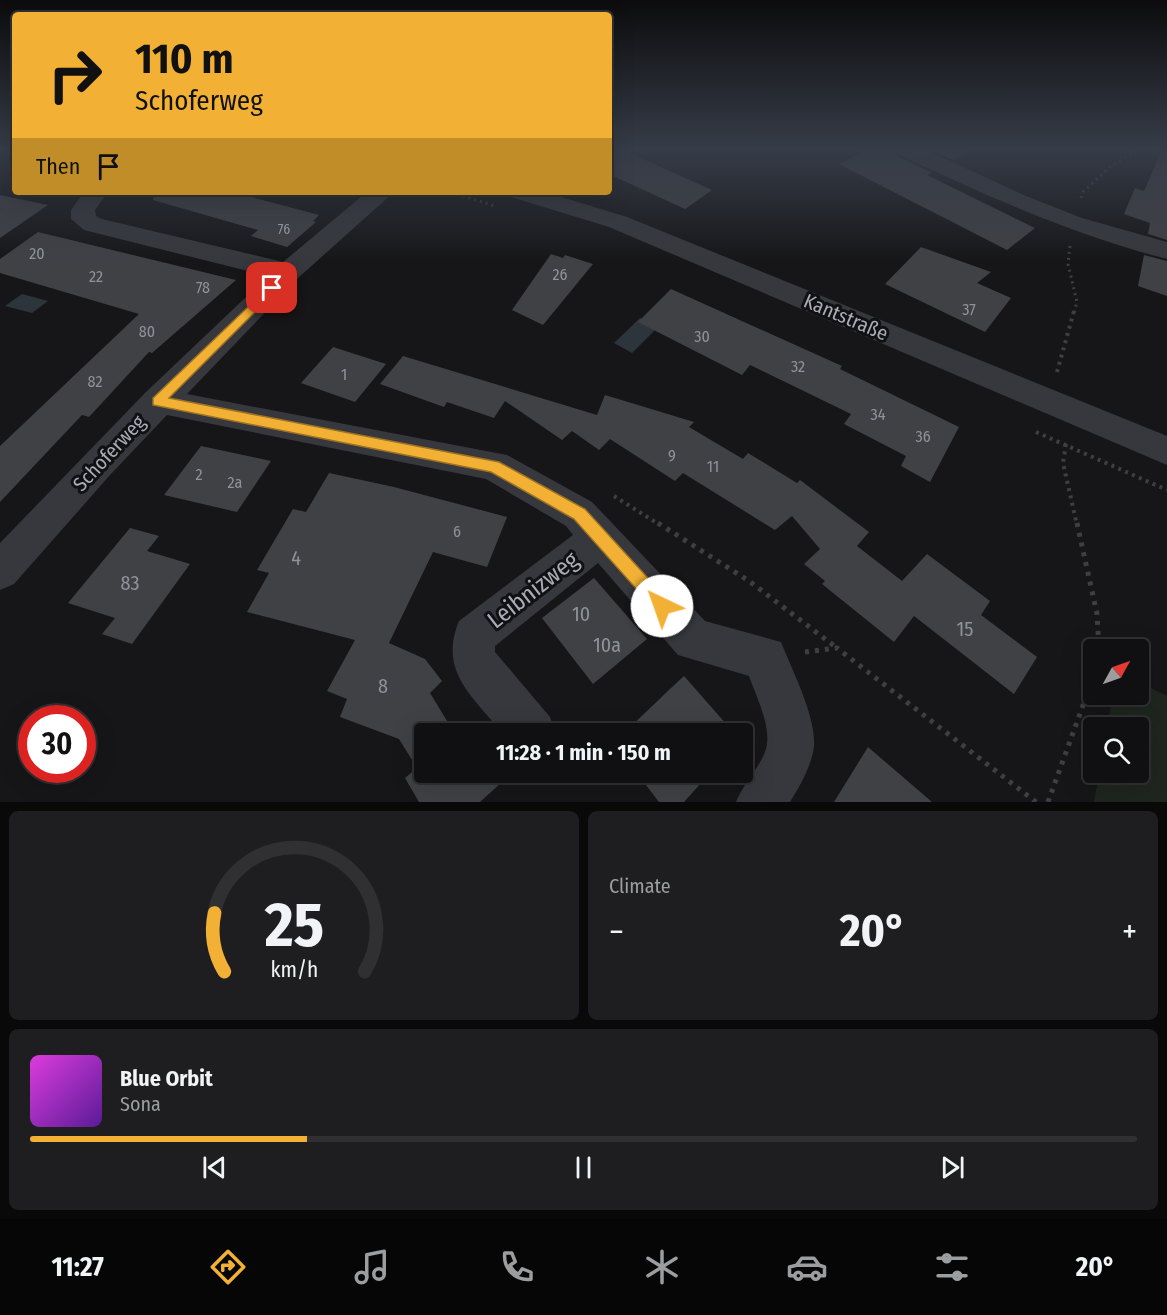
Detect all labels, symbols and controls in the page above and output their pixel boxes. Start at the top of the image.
text: 110 m [135,34,234,84]
icon: right [36,36,114,114]
text: Schoferweg [135,85,263,117]
icon: arrive [92,150,125,183]
text: Then [36,153,80,180]
house number: 76 [278,221,290,238]
house number: 20 [29,244,45,263]
pin [246,262,297,313]
house number: 26 [553,265,568,284]
house number: 22 [89,267,103,286]
icon: arrive [255,271,288,304]
house number: 78 [196,278,210,297]
street label: Kantstraße [800,289,892,345]
house number: 37 [962,300,976,319]
house number: 80 [139,322,155,341]
house number: 30 [694,327,710,346]
house number: 32 [791,357,805,376]
house number: 1 [341,365,347,384]
house number: 82 [88,372,102,391]
house number: 34 [871,405,886,424]
street label: Schoferweg [68,410,150,496]
house number: 36 [915,427,931,446]
house number: 9 [668,446,676,465]
house number: 11 [707,457,719,476]
house number: 2 [195,465,203,484]
house number: 2a [228,473,243,492]
house number: 6 [453,522,461,541]
street label: Leibnizweg [482,545,585,634]
house number: 4 [291,546,301,570]
house number: 83 [120,571,140,595]
position arrow [630,574,694,638]
house number: 10 [572,602,590,626]
house number: 15 [957,617,973,641]
house number: 10a [593,633,621,657]
north arrow [1083,639,1149,705]
map controls [1083,639,1149,783]
house number: 8 [378,674,388,698]
speed limit sign: 30 [18,705,96,783]
button: search [1083,717,1149,783]
text: 11:28 · 1 min · 150 m [496,739,671,766]
text: Climate [609,874,671,898]
text: 25 [263,888,324,963]
text: 20° [840,904,906,958]
text: − [609,912,624,952]
text: + [1122,912,1137,952]
text: km/h [270,958,318,984]
text: Blue Orbit [120,1065,213,1092]
text: Sona [120,1092,161,1116]
icon: previous [198,1151,231,1184]
icon: pause [567,1151,600,1184]
icon: next [936,1151,969,1184]
icon: directions [207,1246,249,1288]
icon: music [351,1246,393,1288]
icon: phone [496,1246,538,1288]
icon: climate [641,1246,683,1288]
icon: car [786,1246,828,1288]
icon: filters [931,1246,973,1288]
text: 11:27 [51,1251,104,1283]
text: 20° [1076,1251,1116,1283]

